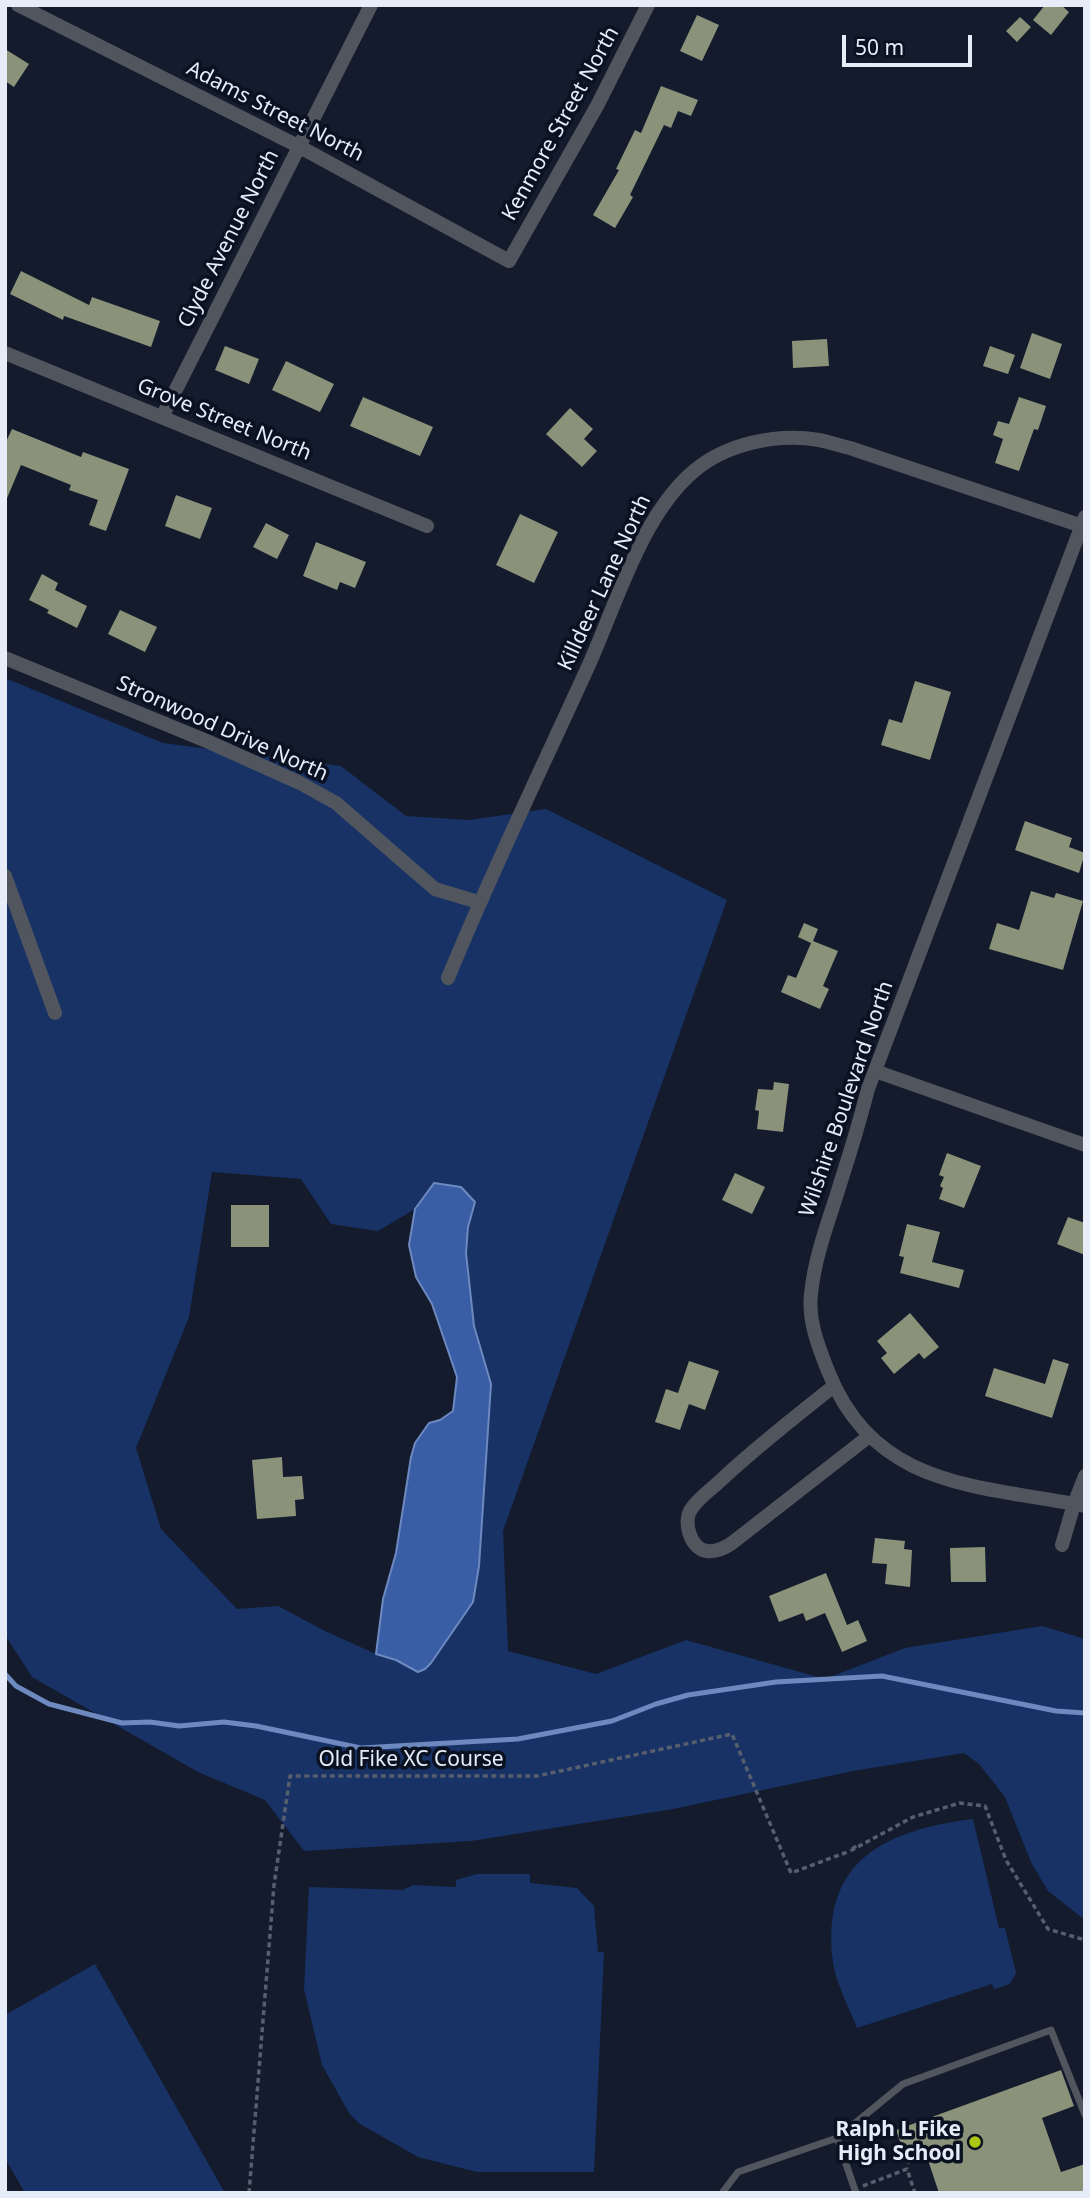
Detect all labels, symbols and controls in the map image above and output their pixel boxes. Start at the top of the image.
scale bar [845,21,974,65]
street label: Kenmore Street North [497,23,625,225]
text: 50 m [855,33,904,61]
street label: Adams Street North [182,56,368,168]
street label: Clyde Avenue North [173,146,285,332]
street label: Grove Street North [133,374,315,466]
street label: Killdeer Lane North [553,491,657,675]
street label: Stronwood Drive North [112,671,332,787]
street label: Wilshire Boulevard North [795,978,899,1220]
street label: Old Fike XC Course [318,1747,504,1773]
place label: Ralph L Fike High School [835,2117,961,2167]
marker: Ralph L Fike High School [967,2134,983,2150]

